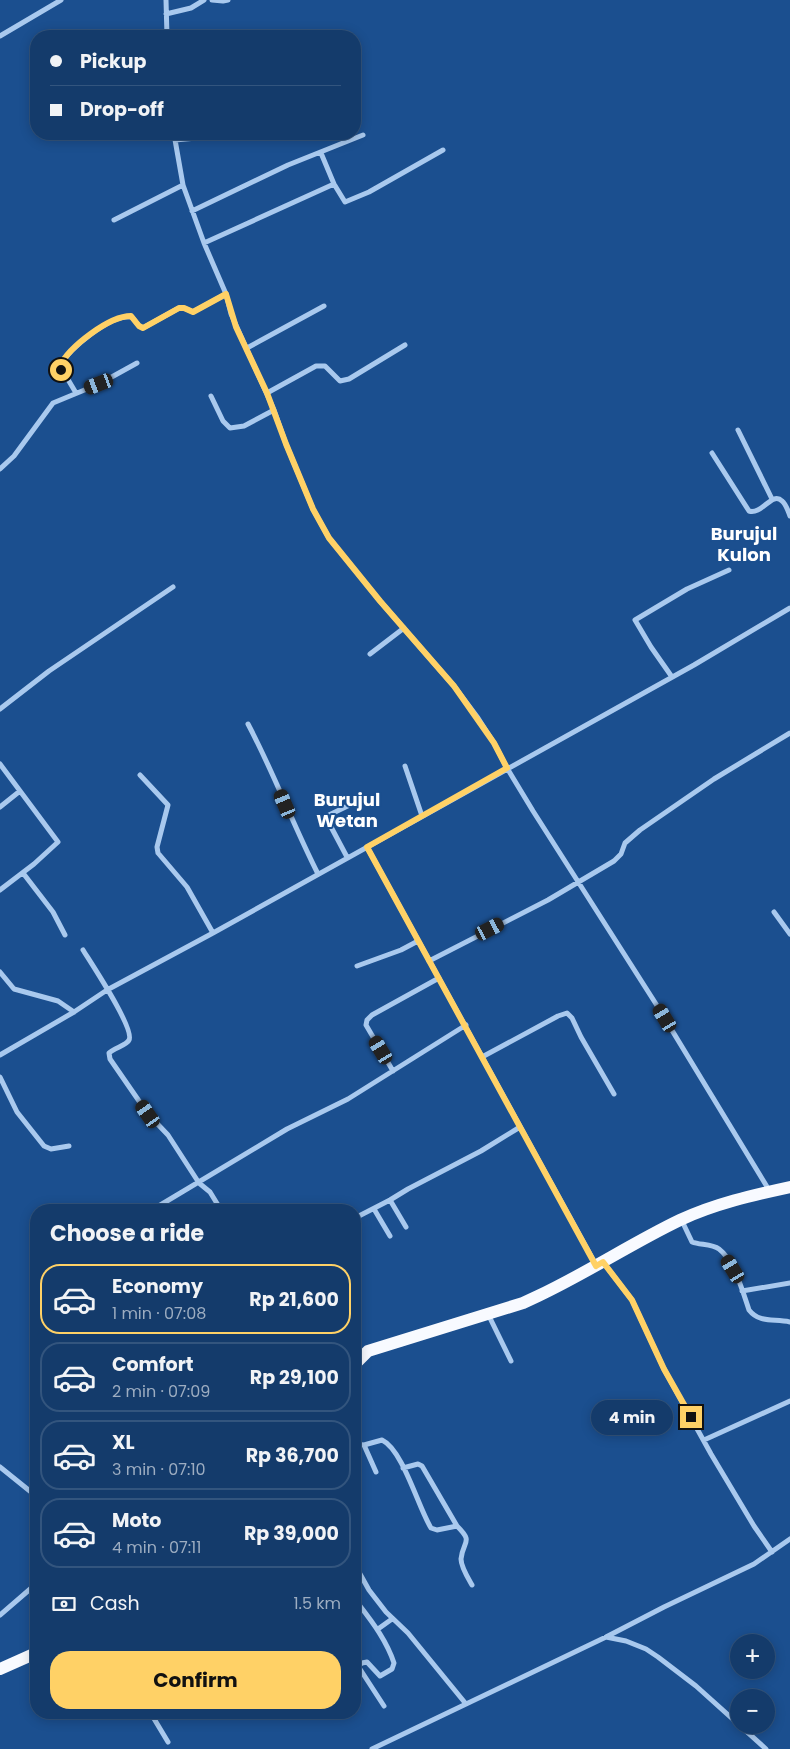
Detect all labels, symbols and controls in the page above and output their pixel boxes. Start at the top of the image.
text: Pickup [80,48,146,75]
text: Drop-off [80,96,164,123]
route start [50,359,72,381]
car [82,372,115,396]
district label: Burujul Kulon [711,521,777,567]
car [272,787,297,821]
district label: Burujul Wetan [314,787,380,833]
car [473,916,506,942]
car [650,1001,679,1035]
car [366,1033,395,1067]
car [133,1097,162,1131]
text: Choose a ride [50,1218,204,1249]
car [718,1252,747,1286]
text: Economy [112,1273,203,1300]
icon: car [52,1277,97,1322]
text: Rp 21,600 [249,1286,339,1313]
text: 1 min · 07:08 [112,1302,206,1325]
text: Comfort [112,1351,194,1378]
icon: car [52,1355,97,1400]
text: Rp 29,100 [250,1364,339,1391]
text: 2 min · 07:09 [112,1380,210,1403]
callout: 4 min [591,1400,674,1434]
text: 4 min [609,1406,655,1429]
route end [680,1406,702,1428]
text: XL [112,1429,135,1456]
icon: car [52,1433,97,1478]
text: Rp 36,700 [246,1442,339,1469]
text: 3 min · 07:10 [112,1458,206,1481]
text: Moto [112,1507,161,1534]
icon: car [52,1511,97,1556]
text: Rp 39,000 [244,1520,339,1547]
text: 4 min · 07:11 [112,1536,201,1559]
icon: cash [50,1590,78,1618]
text: Cash [90,1590,140,1617]
text: 1.5 km [293,1592,341,1615]
map controls [730,1634,775,1734]
button: + [730,1634,775,1679]
button: Confirm [50,1651,341,1709]
button: − [730,1689,775,1734]

